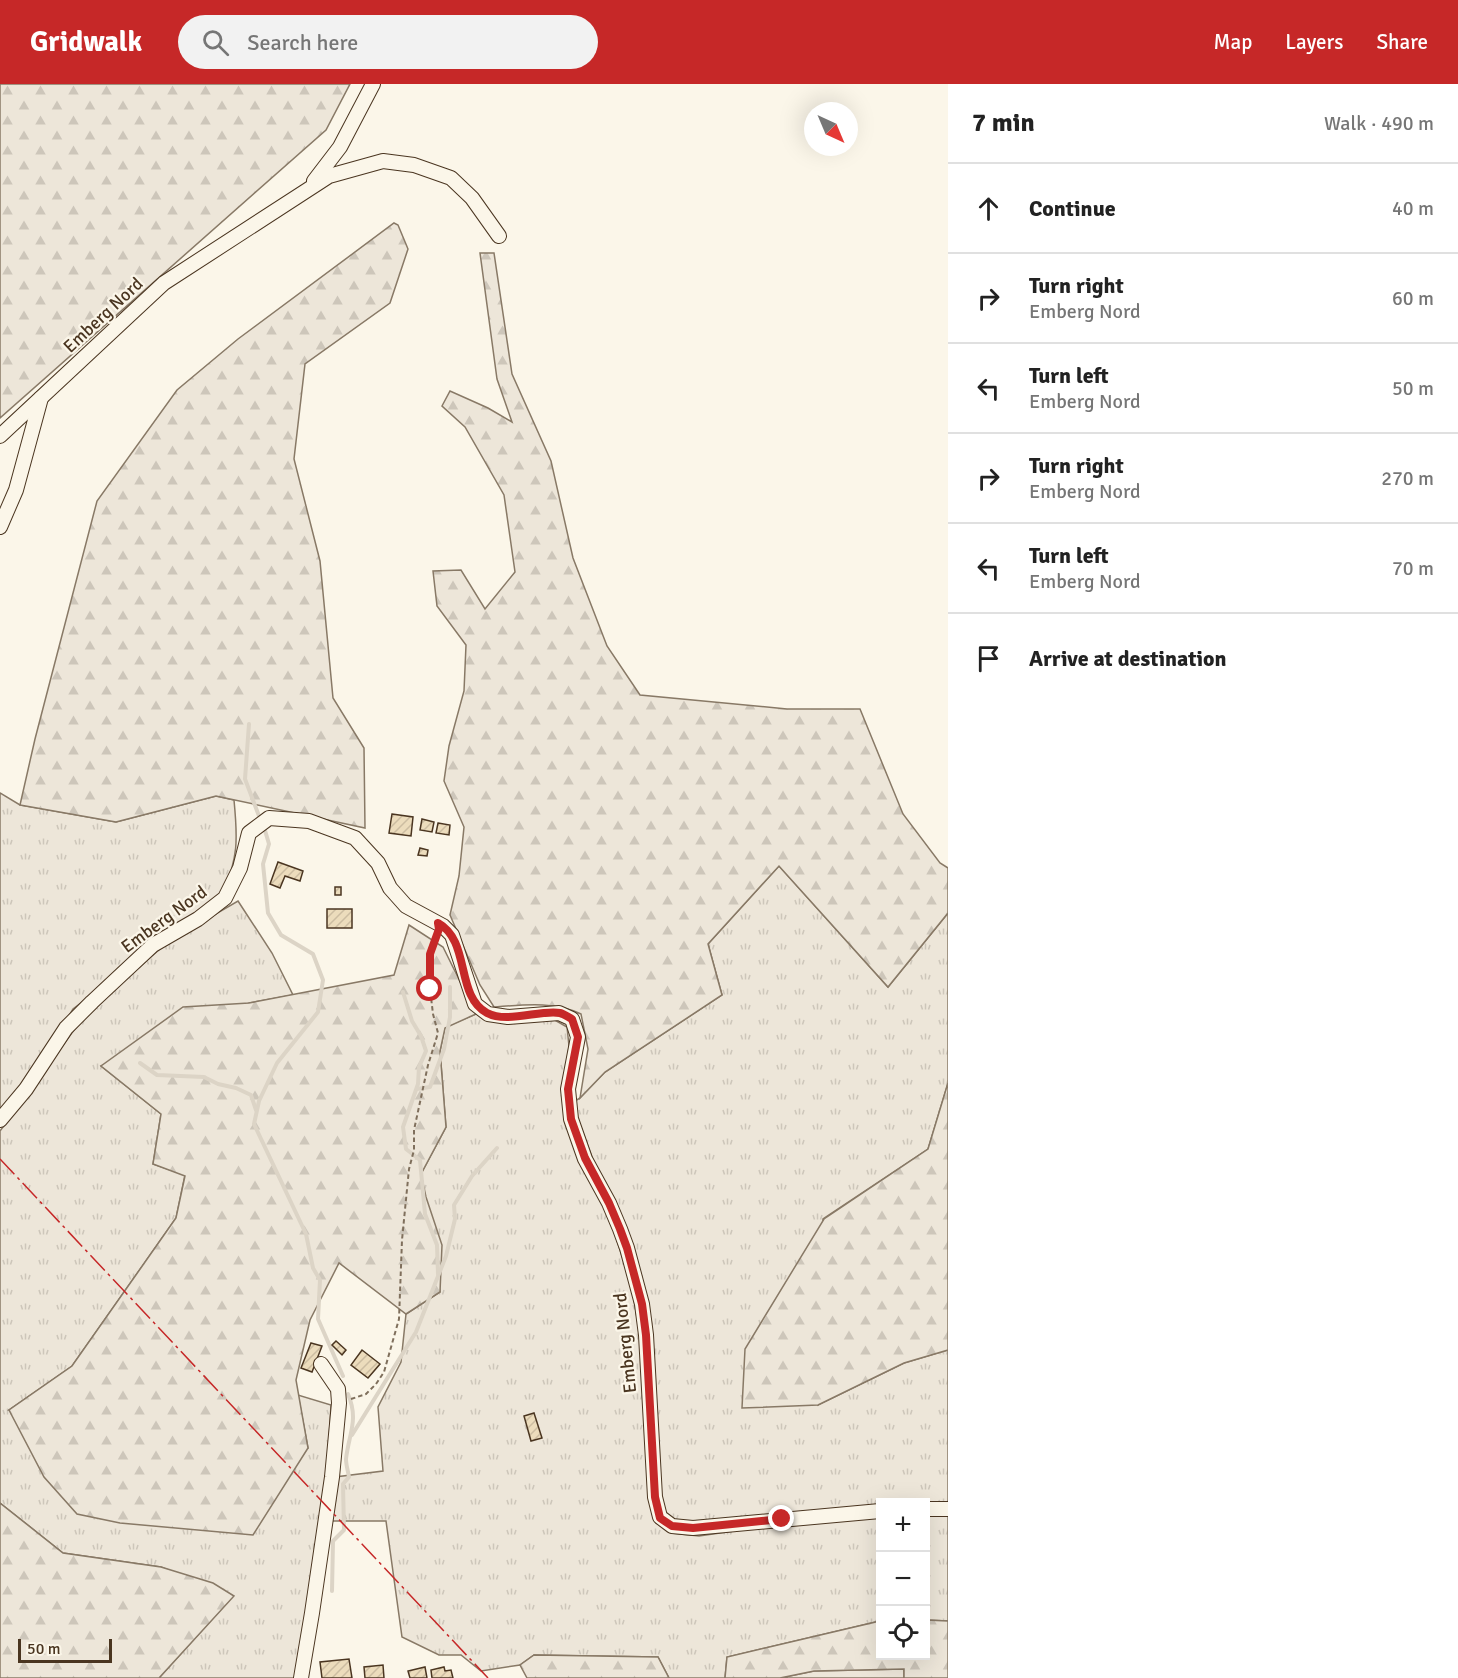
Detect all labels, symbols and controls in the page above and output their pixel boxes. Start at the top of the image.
search box [178,15,598,69]
text: Gridwalk [30,25,142,59]
icon: search [199,26,232,59]
text: Search here [247,29,358,56]
text: Map [1214,29,1252,55]
text: Layers [1285,29,1343,55]
text: Share [1376,29,1428,55]
north arrow [804,102,858,156]
text: 7 min [972,107,1035,139]
text: Walk · 490 m [1324,111,1434,136]
icon: ahead [972,192,1005,225]
text: Continue [1029,195,1116,222]
text: 40 m [1392,196,1434,221]
text: Turn right [1029,272,1124,299]
street label: Emberg Nord [59,273,147,357]
icon: right [972,282,1005,315]
text: 60 m [1392,286,1434,311]
text: Emberg Nord [1029,299,1141,324]
text: Turn left [1029,362,1109,389]
icon: left [972,372,1005,405]
text: 50 m [1392,376,1434,401]
text: Emberg Nord [1029,389,1141,414]
text: Turn right [1029,452,1124,479]
icon: right [972,462,1005,495]
text: 270 m [1381,466,1434,491]
text: Emberg Nord [1029,479,1141,504]
text: Turn left [1029,542,1109,569]
icon: left [972,552,1005,585]
text: 70 m [1392,556,1434,581]
text: Emberg Nord [1029,569,1141,594]
icon: arrive [972,642,1005,675]
text: Arrive at destination [1029,645,1226,672]
street label: Emberg Nord [117,881,211,957]
route start [416,975,442,1001]
street label: Emberg Nord [609,1292,641,1394]
map controls [876,1498,930,1660]
button: + [876,1498,930,1552]
route end [768,1505,794,1531]
button: − [876,1552,930,1606]
button: locate [876,1606,930,1660]
scale bar [18,1636,112,1664]
text: 50 m [27,1639,61,1659]

